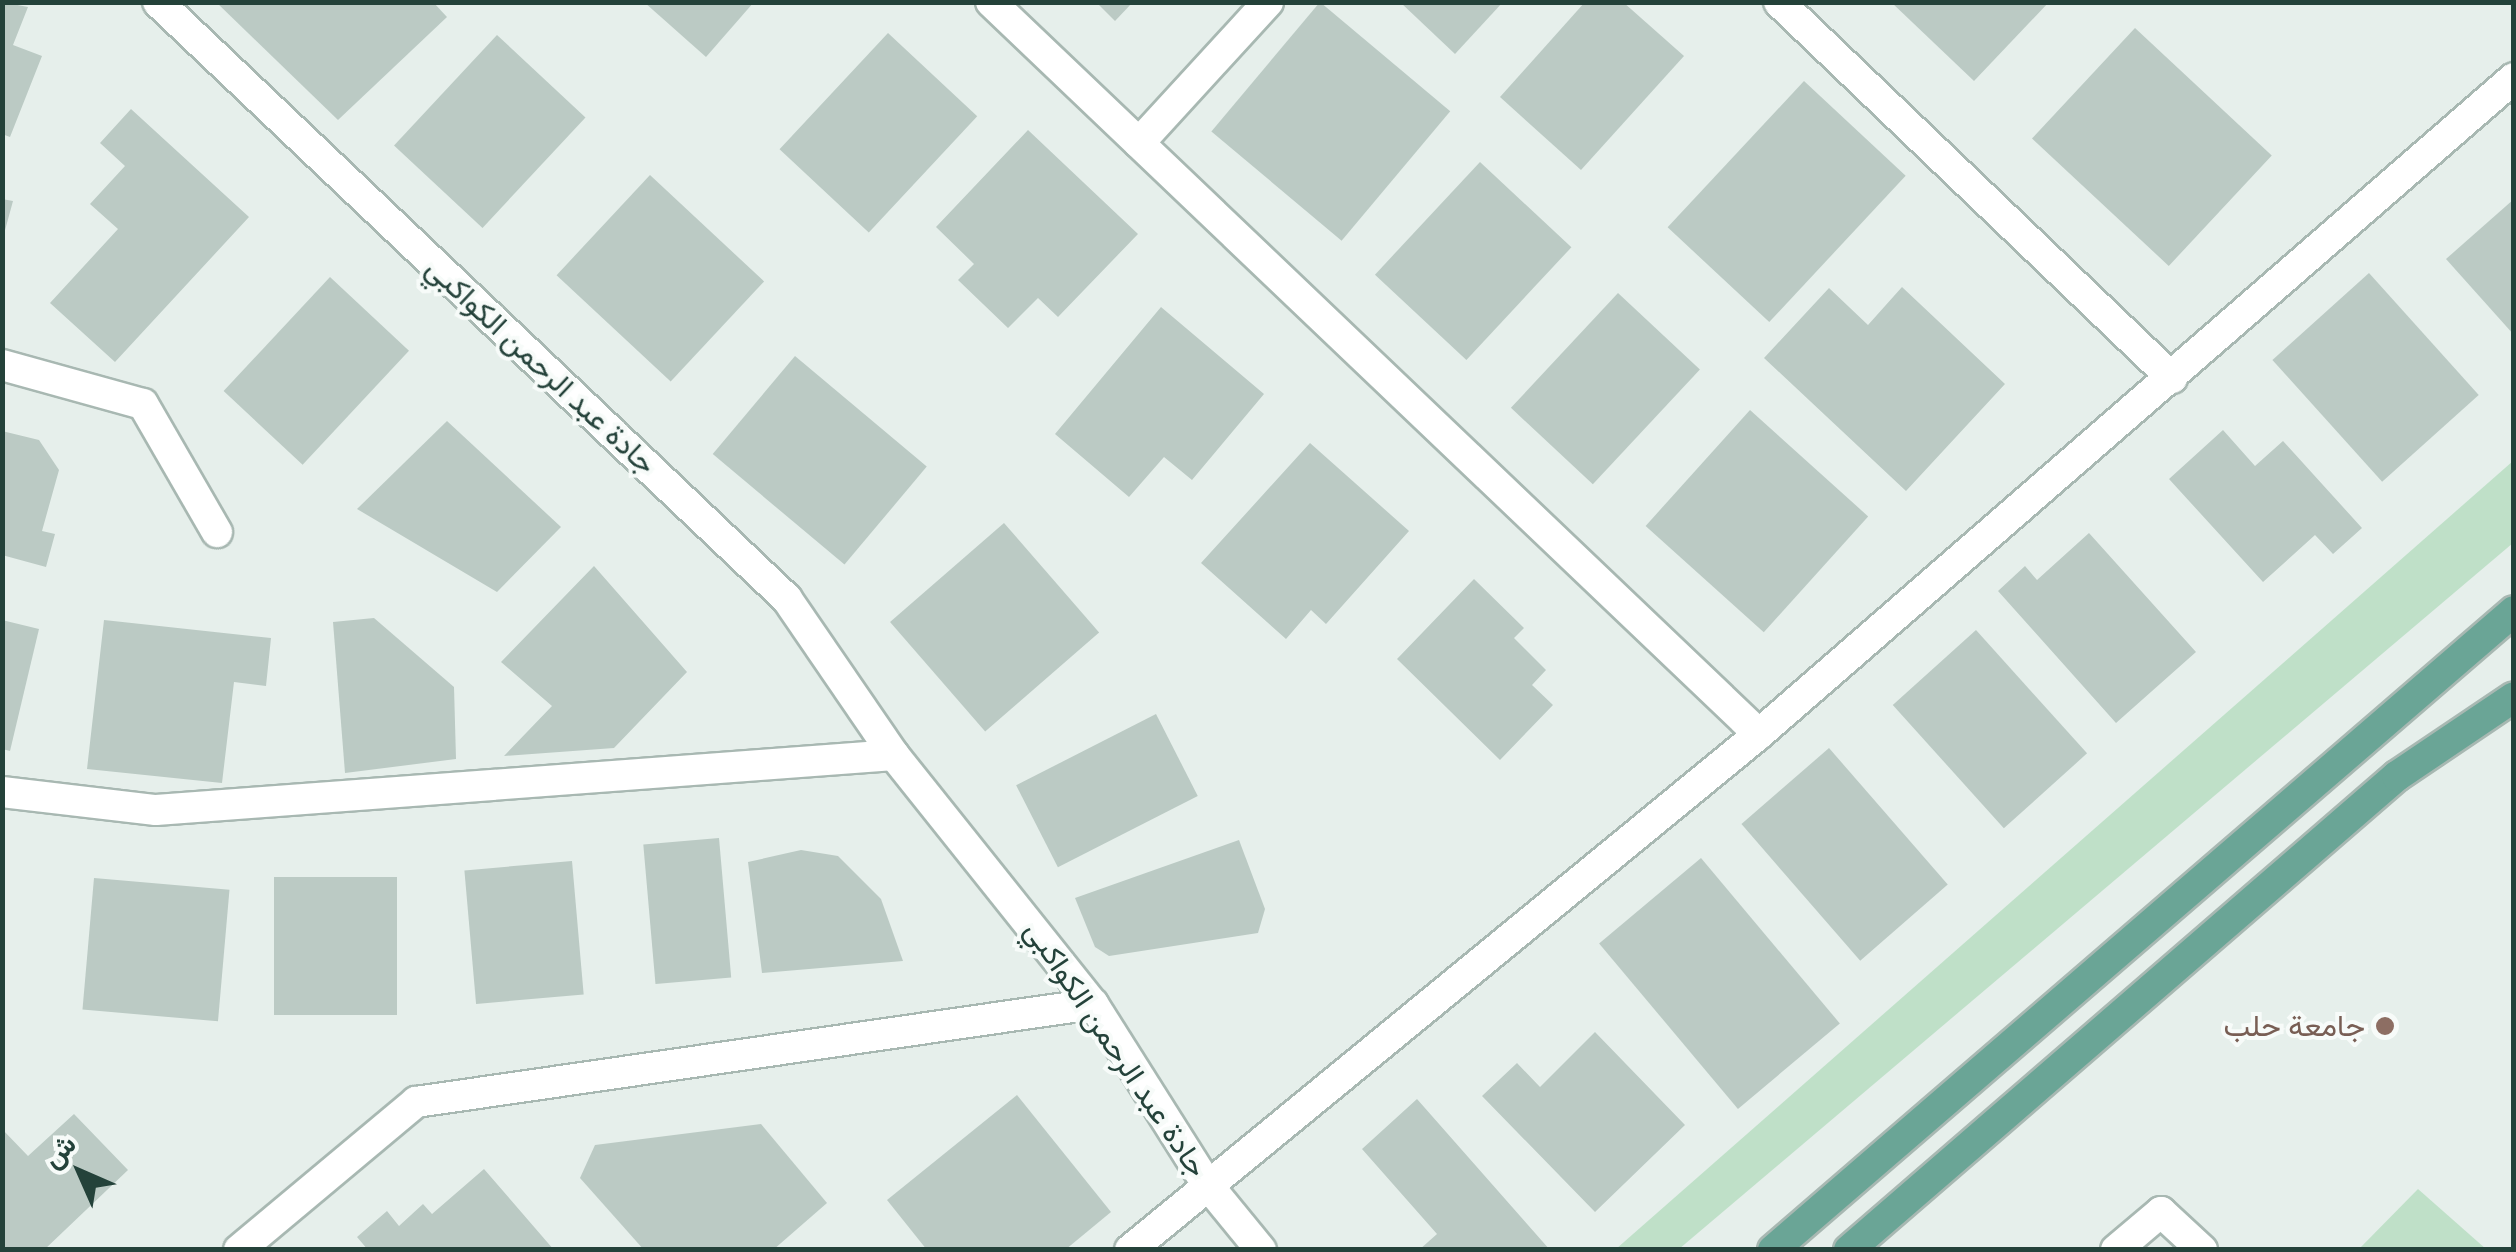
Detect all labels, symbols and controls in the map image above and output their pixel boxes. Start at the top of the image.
street label: جادة عبد الرحمن الكواكبي [418,250,664,482]
street label: جادة عبد الرحمن الكواكبي [1017,914,1215,1184]
place label: جامعة حلب [2223,1008,2365,1044]
marker: جامعة حلب [2374,1015,2396,1037]
north arrow [30,1122,130,1222]
text: ش [35,1127,83,1175]

